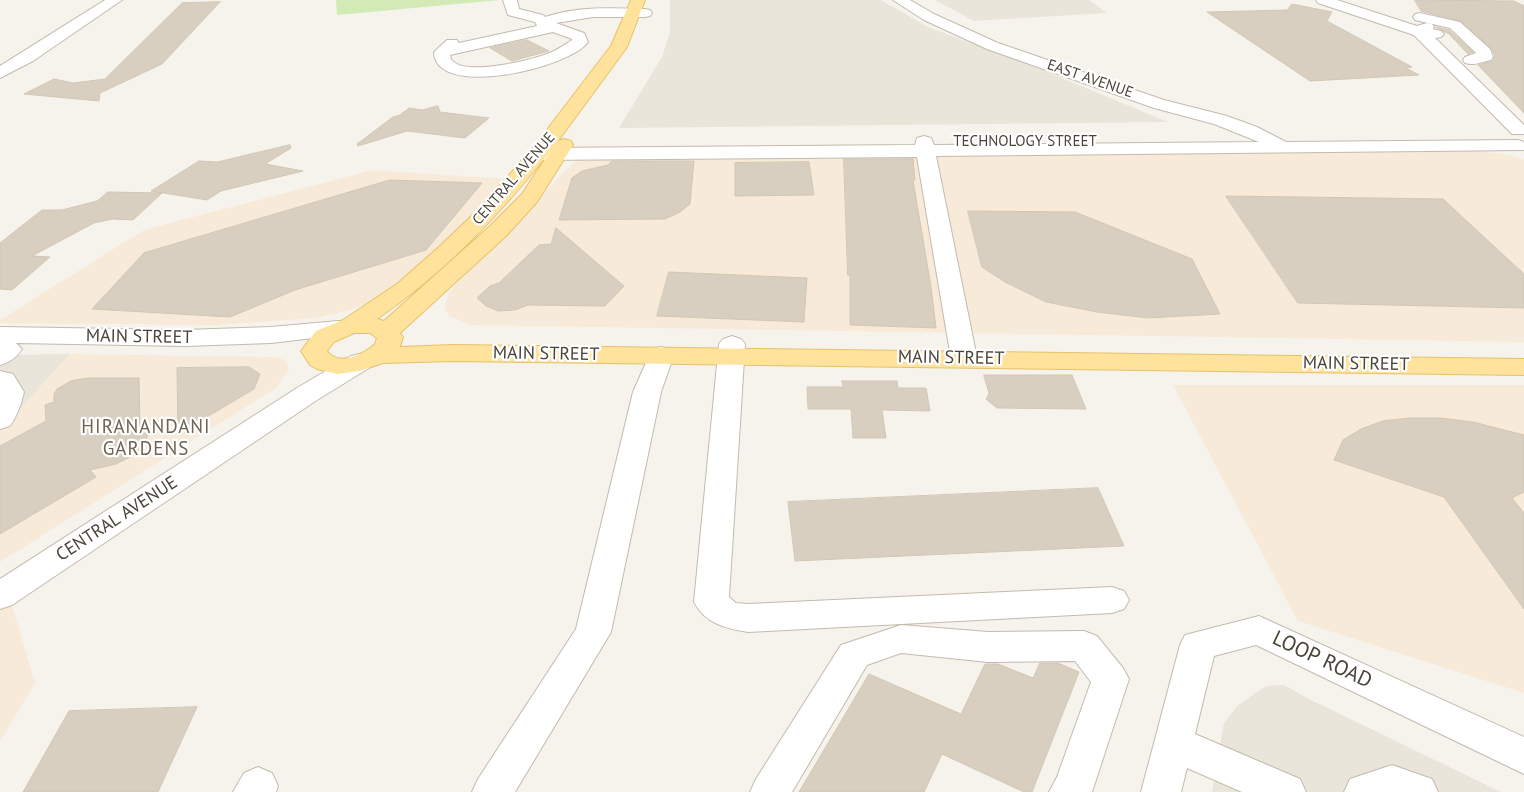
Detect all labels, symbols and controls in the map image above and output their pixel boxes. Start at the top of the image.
street label: EAST AVENUE [1045,56,1135,102]
street label: CENTRAL AVENUE [469,129,559,229]
street label: TECHNOLOGY STREET [953,133,1097,151]
street label: MAIN STREET [86,325,192,349]
street label: MAIN STREET [493,342,599,366]
street label: MAIN STREET [898,346,1004,370]
street label: MAIN STREET [1303,352,1409,376]
district label: HIRANANDANI GARDENS [80,417,212,461]
street label: CENTRAL AVENUE [52,472,182,566]
street label: LOOP ROAD [1268,626,1376,694]

